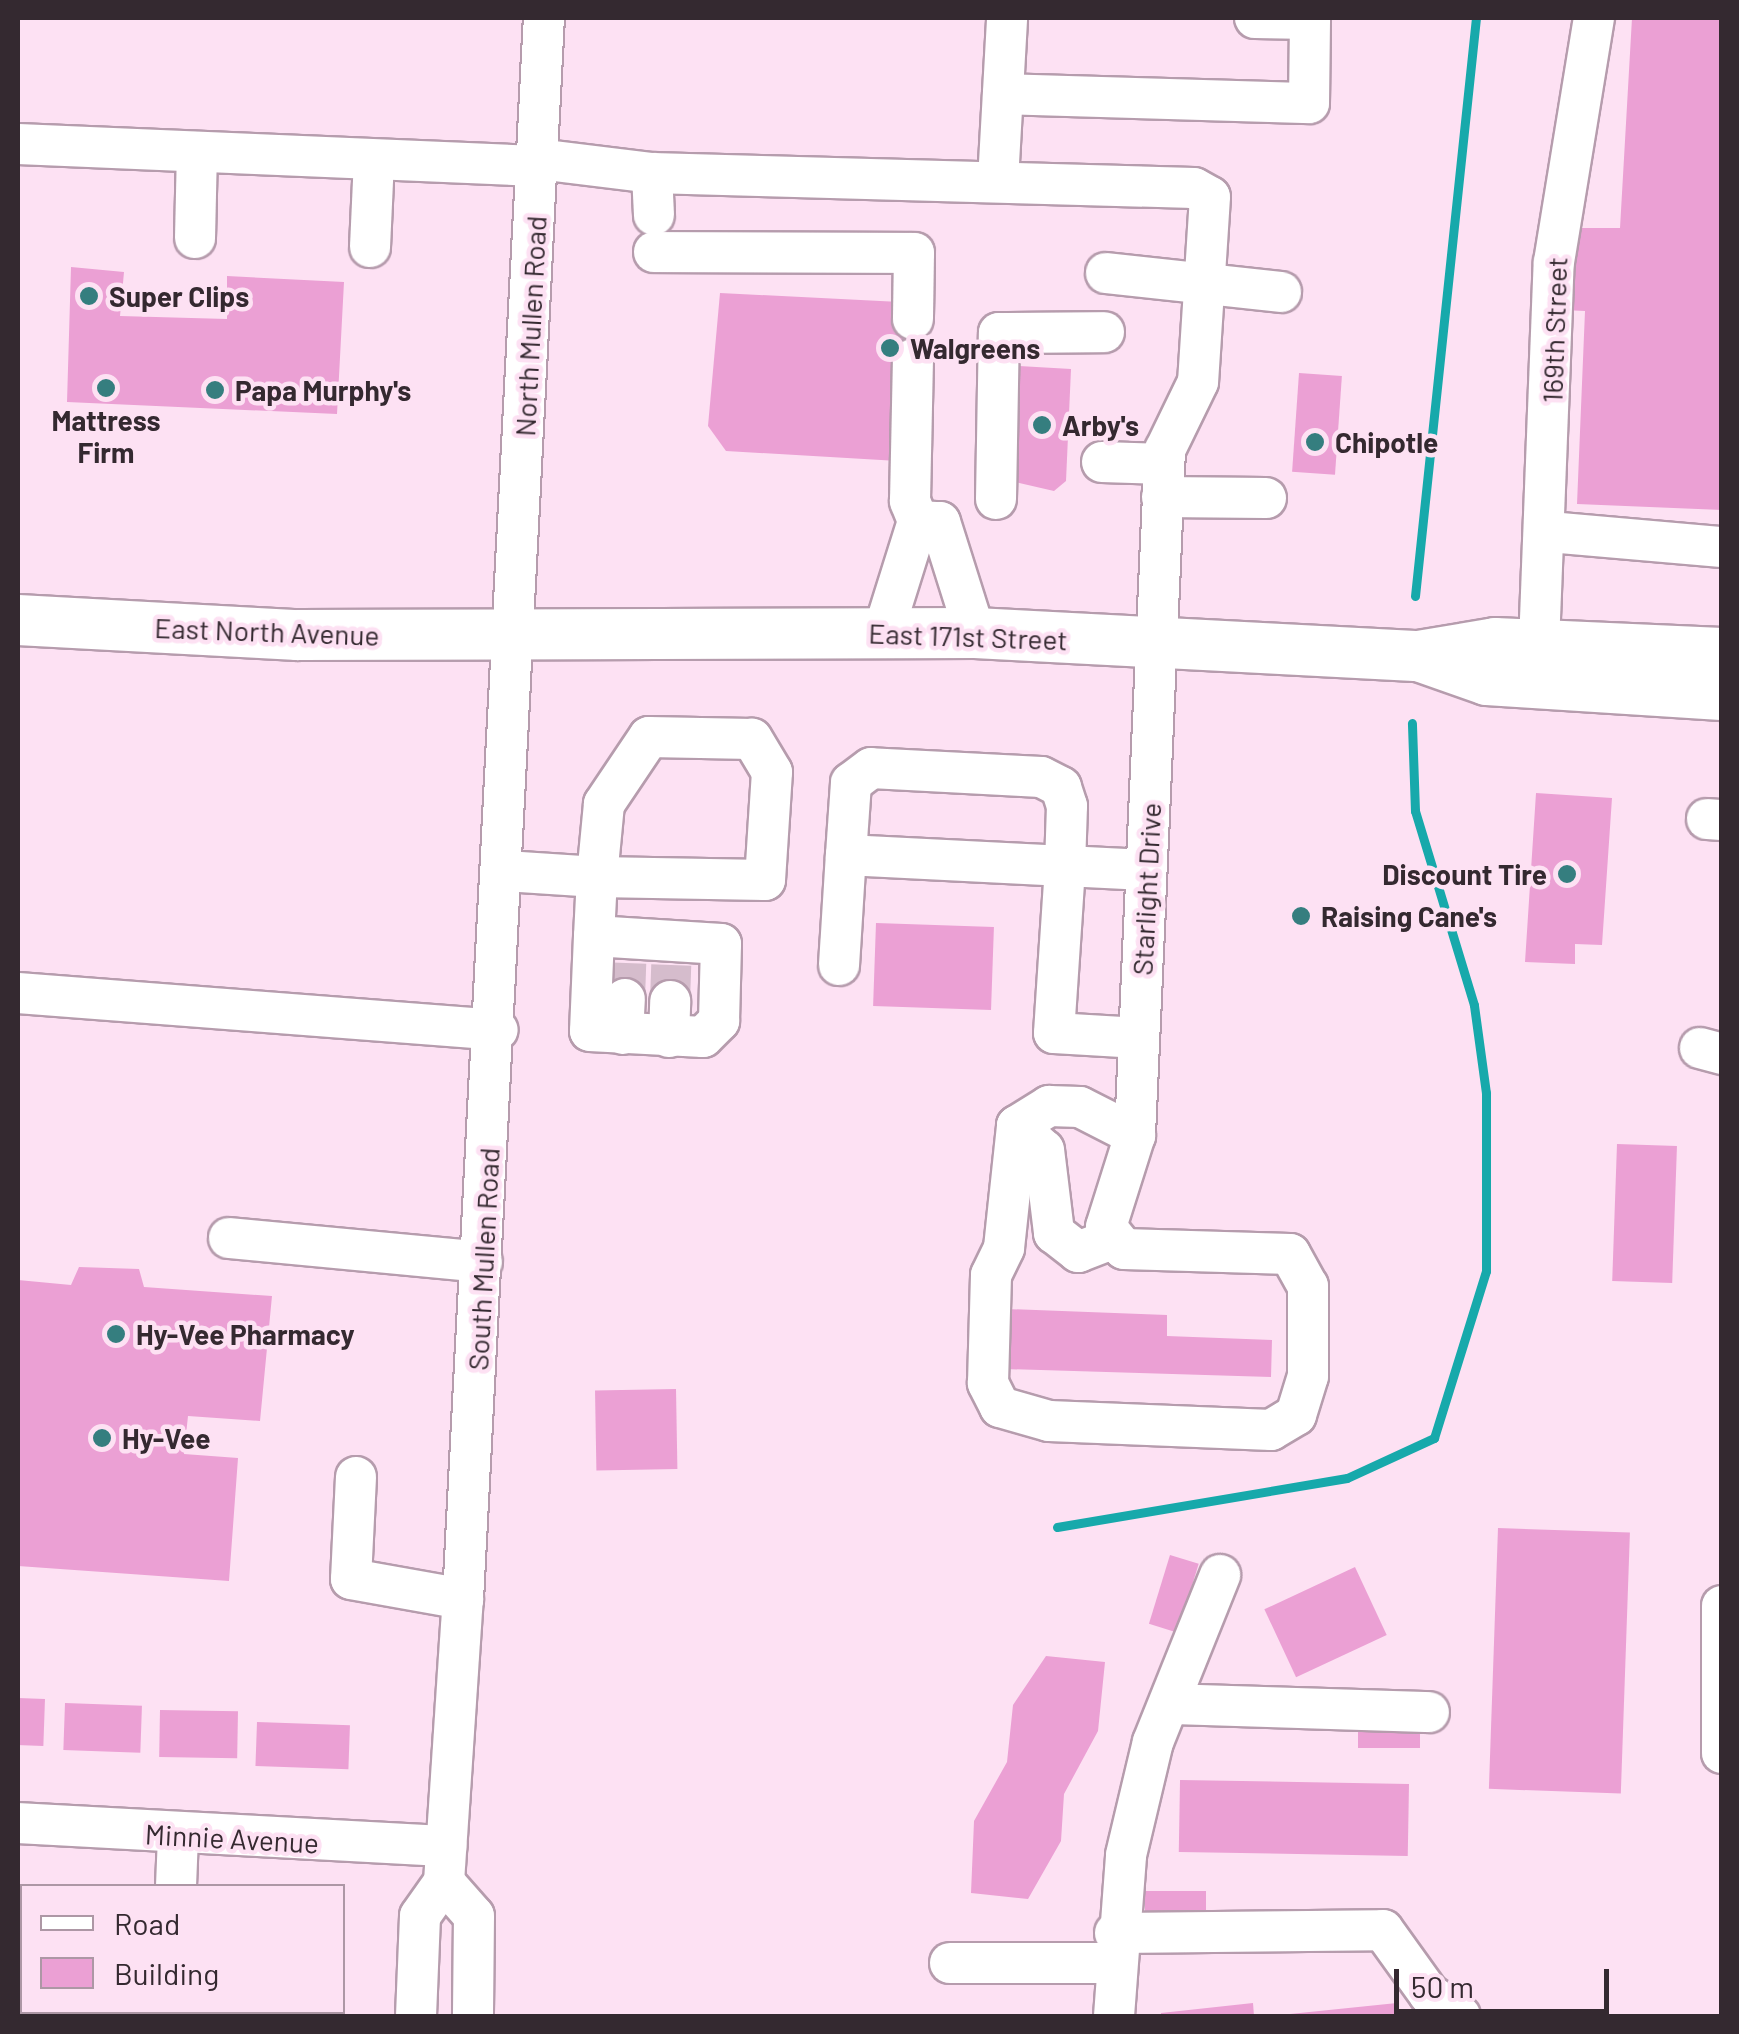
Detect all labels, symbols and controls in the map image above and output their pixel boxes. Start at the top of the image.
street label: North Mullen Road [507,215,553,437]
street label: 169th Street [1535,256,1573,404]
place label: Super Clips [109,279,249,313]
marker: Super Clips [78,285,100,307]
place label: Walgreens [910,331,1040,365]
marker: Walgreens [879,337,901,359]
place label: Papa Murphy's [235,373,411,407]
marker: Mattress Firm [95,377,117,399]
marker: Papa Murphy's [204,379,226,401]
place label: Mattress Firm [51,403,161,469]
place label: Arby's [1062,408,1139,442]
marker: Arby's [1031,414,1053,436]
place label: Chipotle [1335,425,1438,459]
marker: Chipotle [1304,431,1326,453]
street label: East North Avenue [154,610,380,652]
street label: East 171st Street [868,616,1068,656]
street label: Starlight Drive [1125,802,1167,976]
place label: Discount Tire [1382,857,1547,891]
marker: Discount Tire [1556,863,1578,885]
place label: Raising Cane's [1321,899,1497,933]
marker: Raising Cane's [1290,905,1312,927]
street label: South Mullen Road [460,1147,506,1371]
place label: Hy-Vee Pharmacy [136,1317,355,1351]
marker: Hy-Vee Pharmacy [105,1323,127,1345]
place label: Hy-Vee [122,1421,210,1455]
marker: Hy-Vee [91,1427,113,1449]
street label: Minnie Avenue [144,1817,320,1859]
legend [20,1884,345,2014]
text: Road [114,1905,180,1941]
scale bar [1399,1949,1614,2011]
text: Building [114,1955,219,1991]
text: 50 m [1411,1968,1474,2004]

